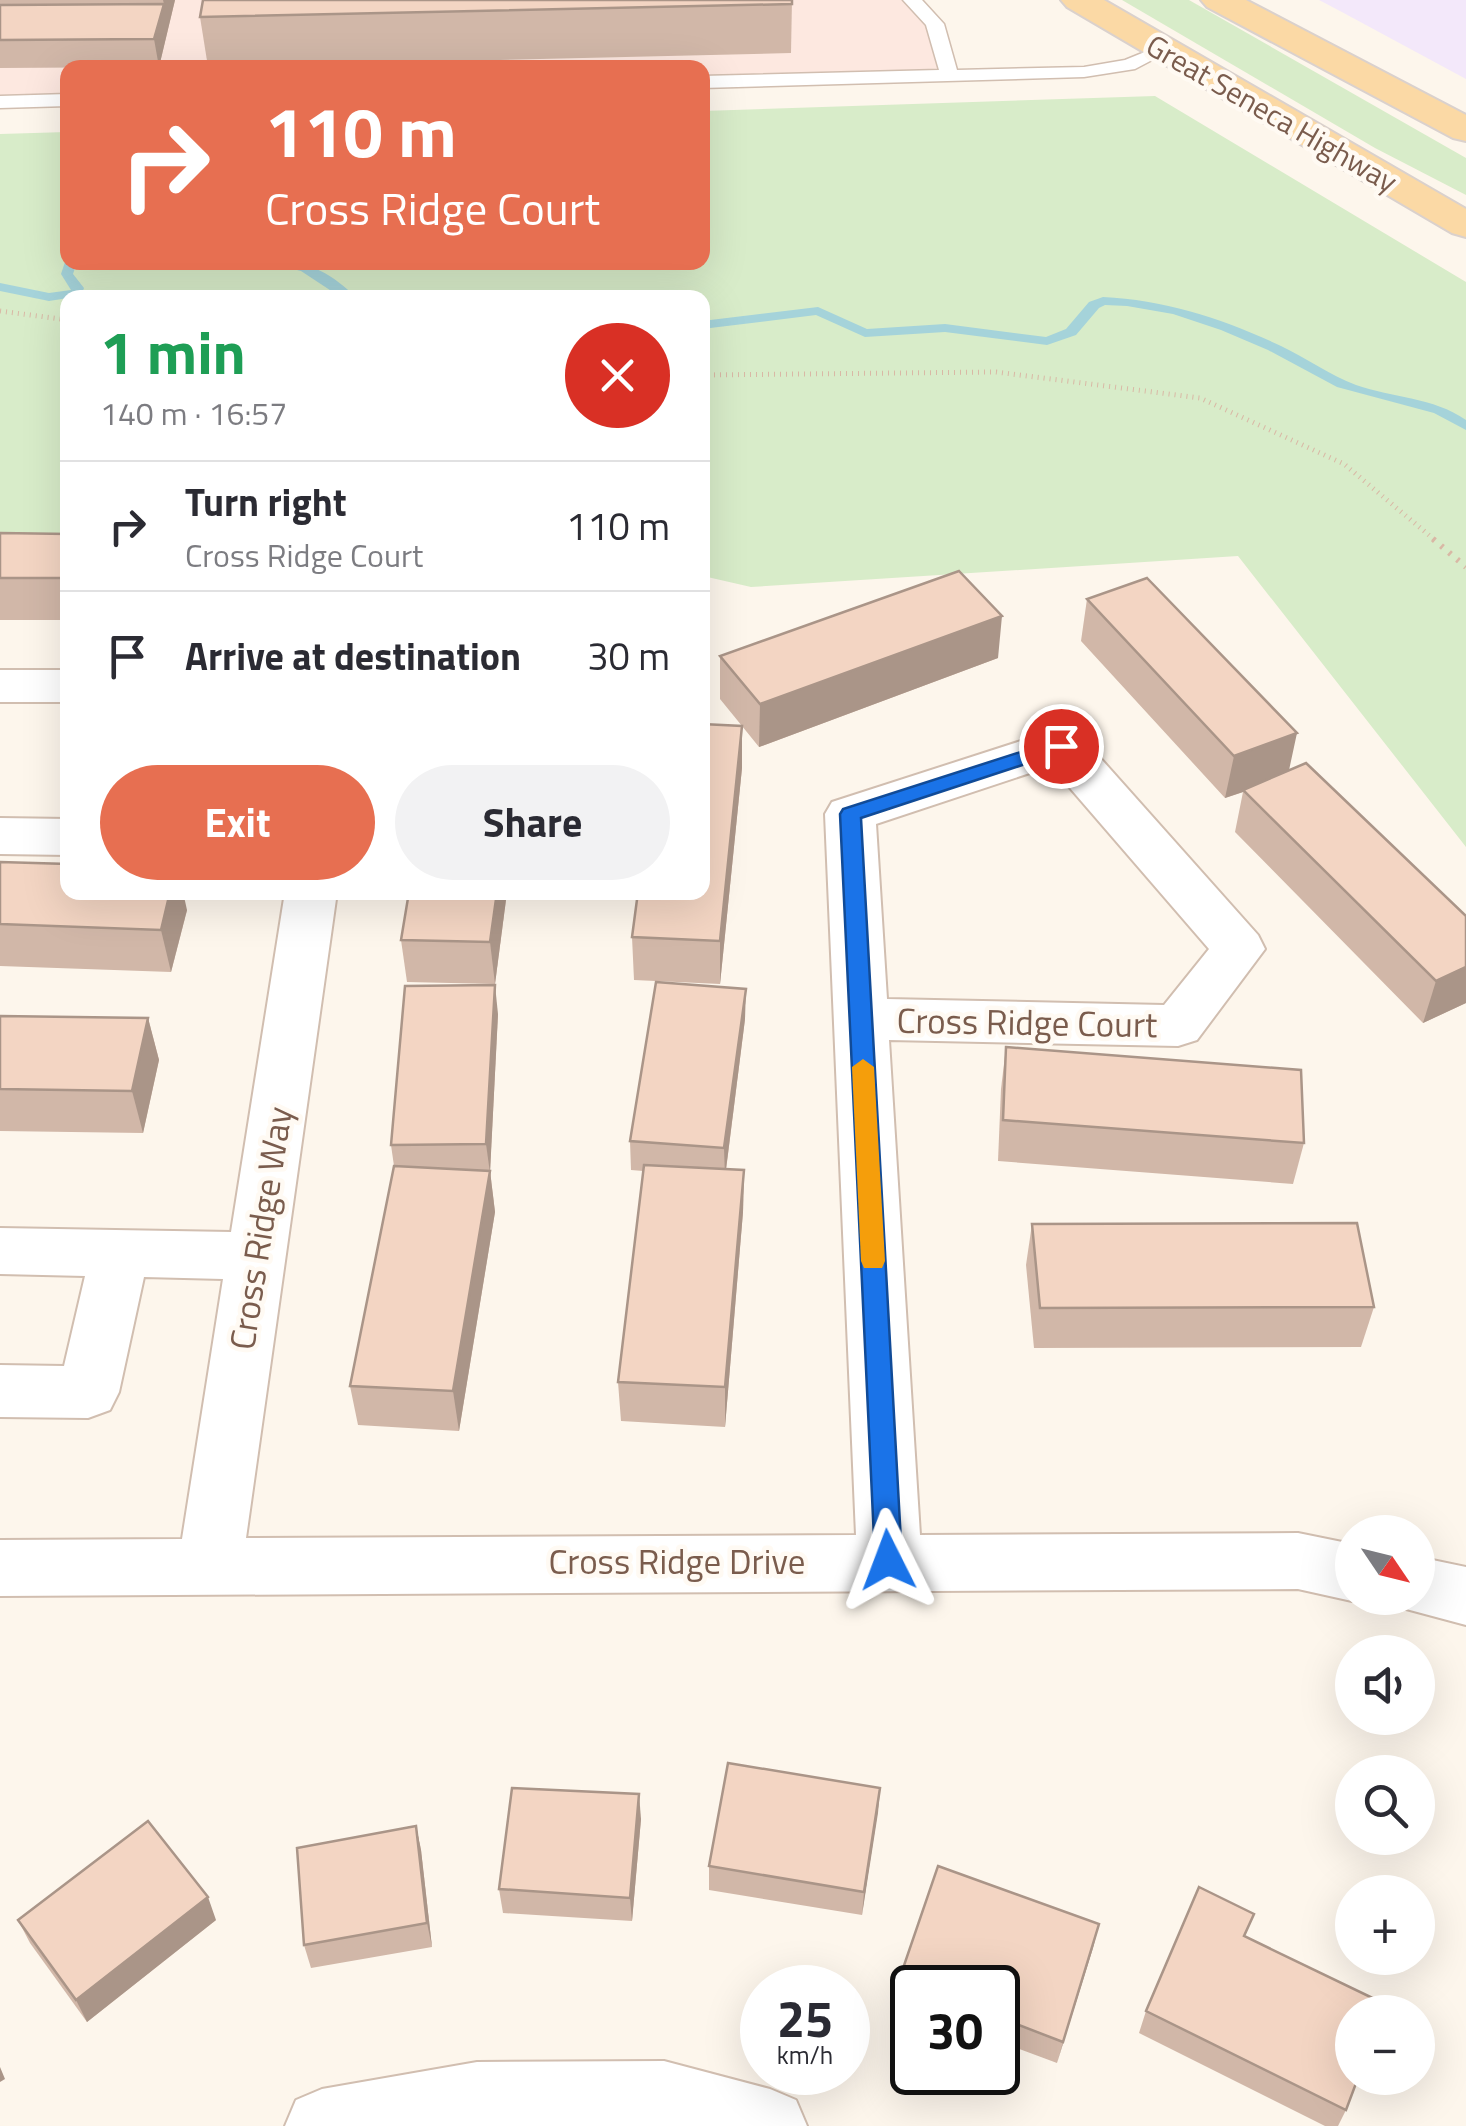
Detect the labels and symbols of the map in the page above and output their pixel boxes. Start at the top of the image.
street label: Great Seneca Highway [1138,22,1406,204]
pin [1019,704,1104,789]
street label: Cross Ridge Court [896,993,1158,1051]
street label: Cross Ridge Way [214,1103,306,1353]
position arrow [836,1508,940,1612]
north arrow [1335,1515,1435,1615]
street label: Cross Ridge Drive [548,1534,806,1588]
speed limit sign: 30 [890,1965,1020,2095]

